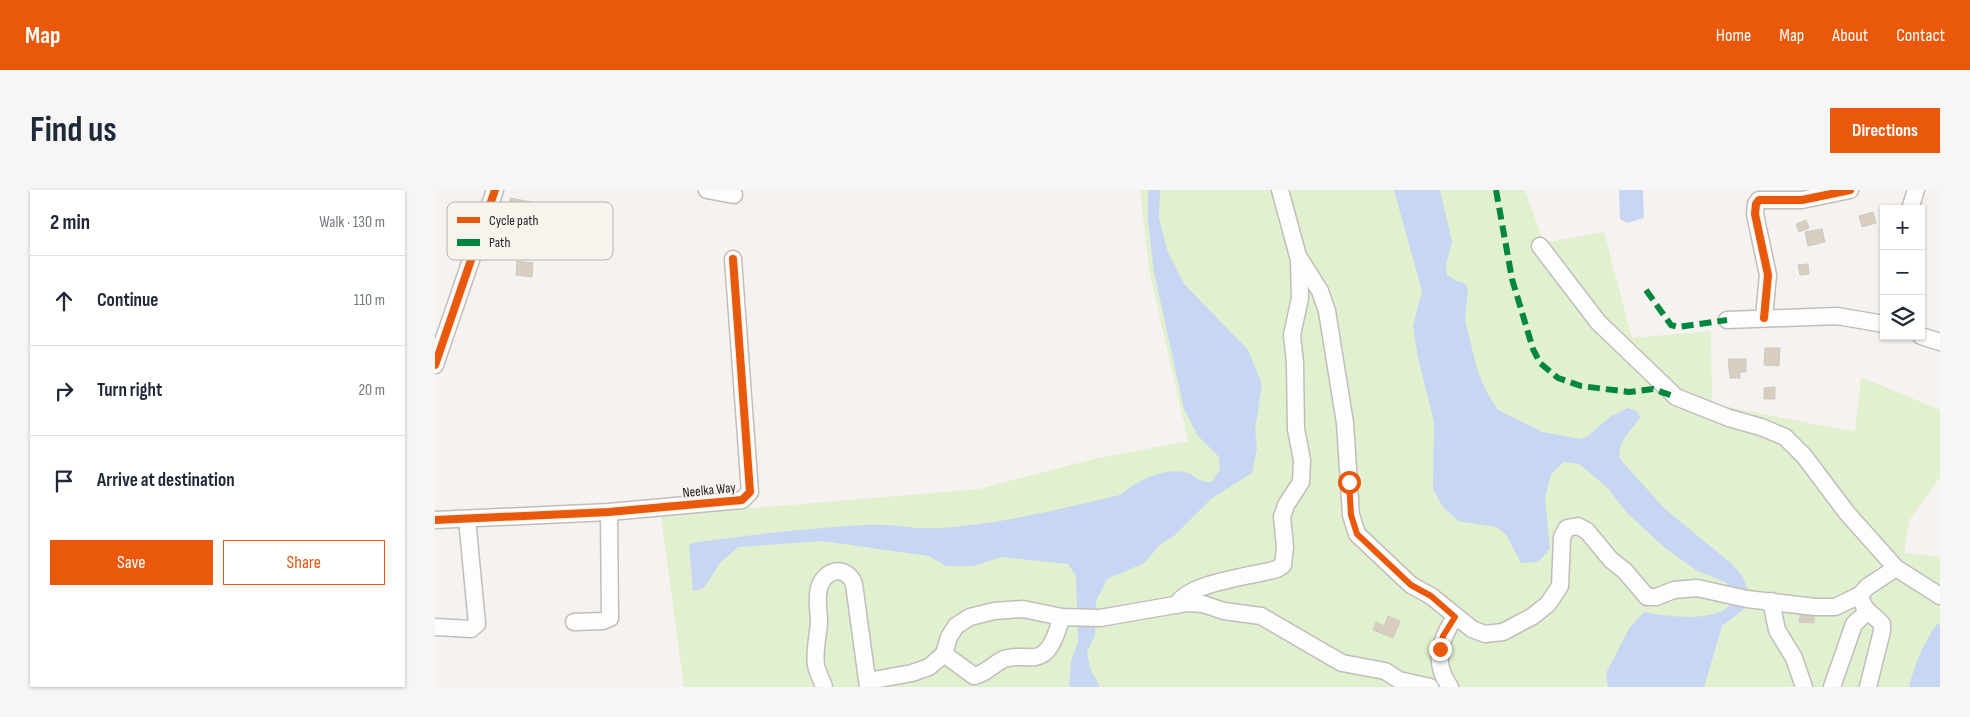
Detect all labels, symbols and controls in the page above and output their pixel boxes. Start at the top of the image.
text: Map [25,21,60,50]
text: Home [1716,25,1751,46]
text: Map [1779,25,1804,46]
text: About [1832,25,1868,46]
text: Contact [1896,25,1945,46]
button: Directions [1830,108,1940,153]
text: Find us [30,109,117,152]
legend [447,202,613,260]
map controls [1880,205,1925,340]
button: + [1880,205,1925,250]
text: 2 min [50,210,90,235]
text: Cycle path [489,212,539,229]
text: Walk · 130 m [319,213,385,232]
text: Path [489,234,510,251]
button: − [1880,250,1925,295]
icon: ahead [50,287,78,315]
text: Continue [97,289,158,312]
text: 110 m [354,291,385,310]
button: layers [1880,295,1925,340]
icon: right [50,377,78,405]
text: Turn right [97,379,162,402]
text: 20 m [358,381,385,400]
icon: arrive [50,467,78,495]
text: Arrive at destination [97,469,235,492]
route start [1338,471,1361,494]
street label: Neelka Way [682,479,737,501]
button: Save [50,540,213,585]
button: Share [223,540,385,585]
route end [1429,638,1452,661]

